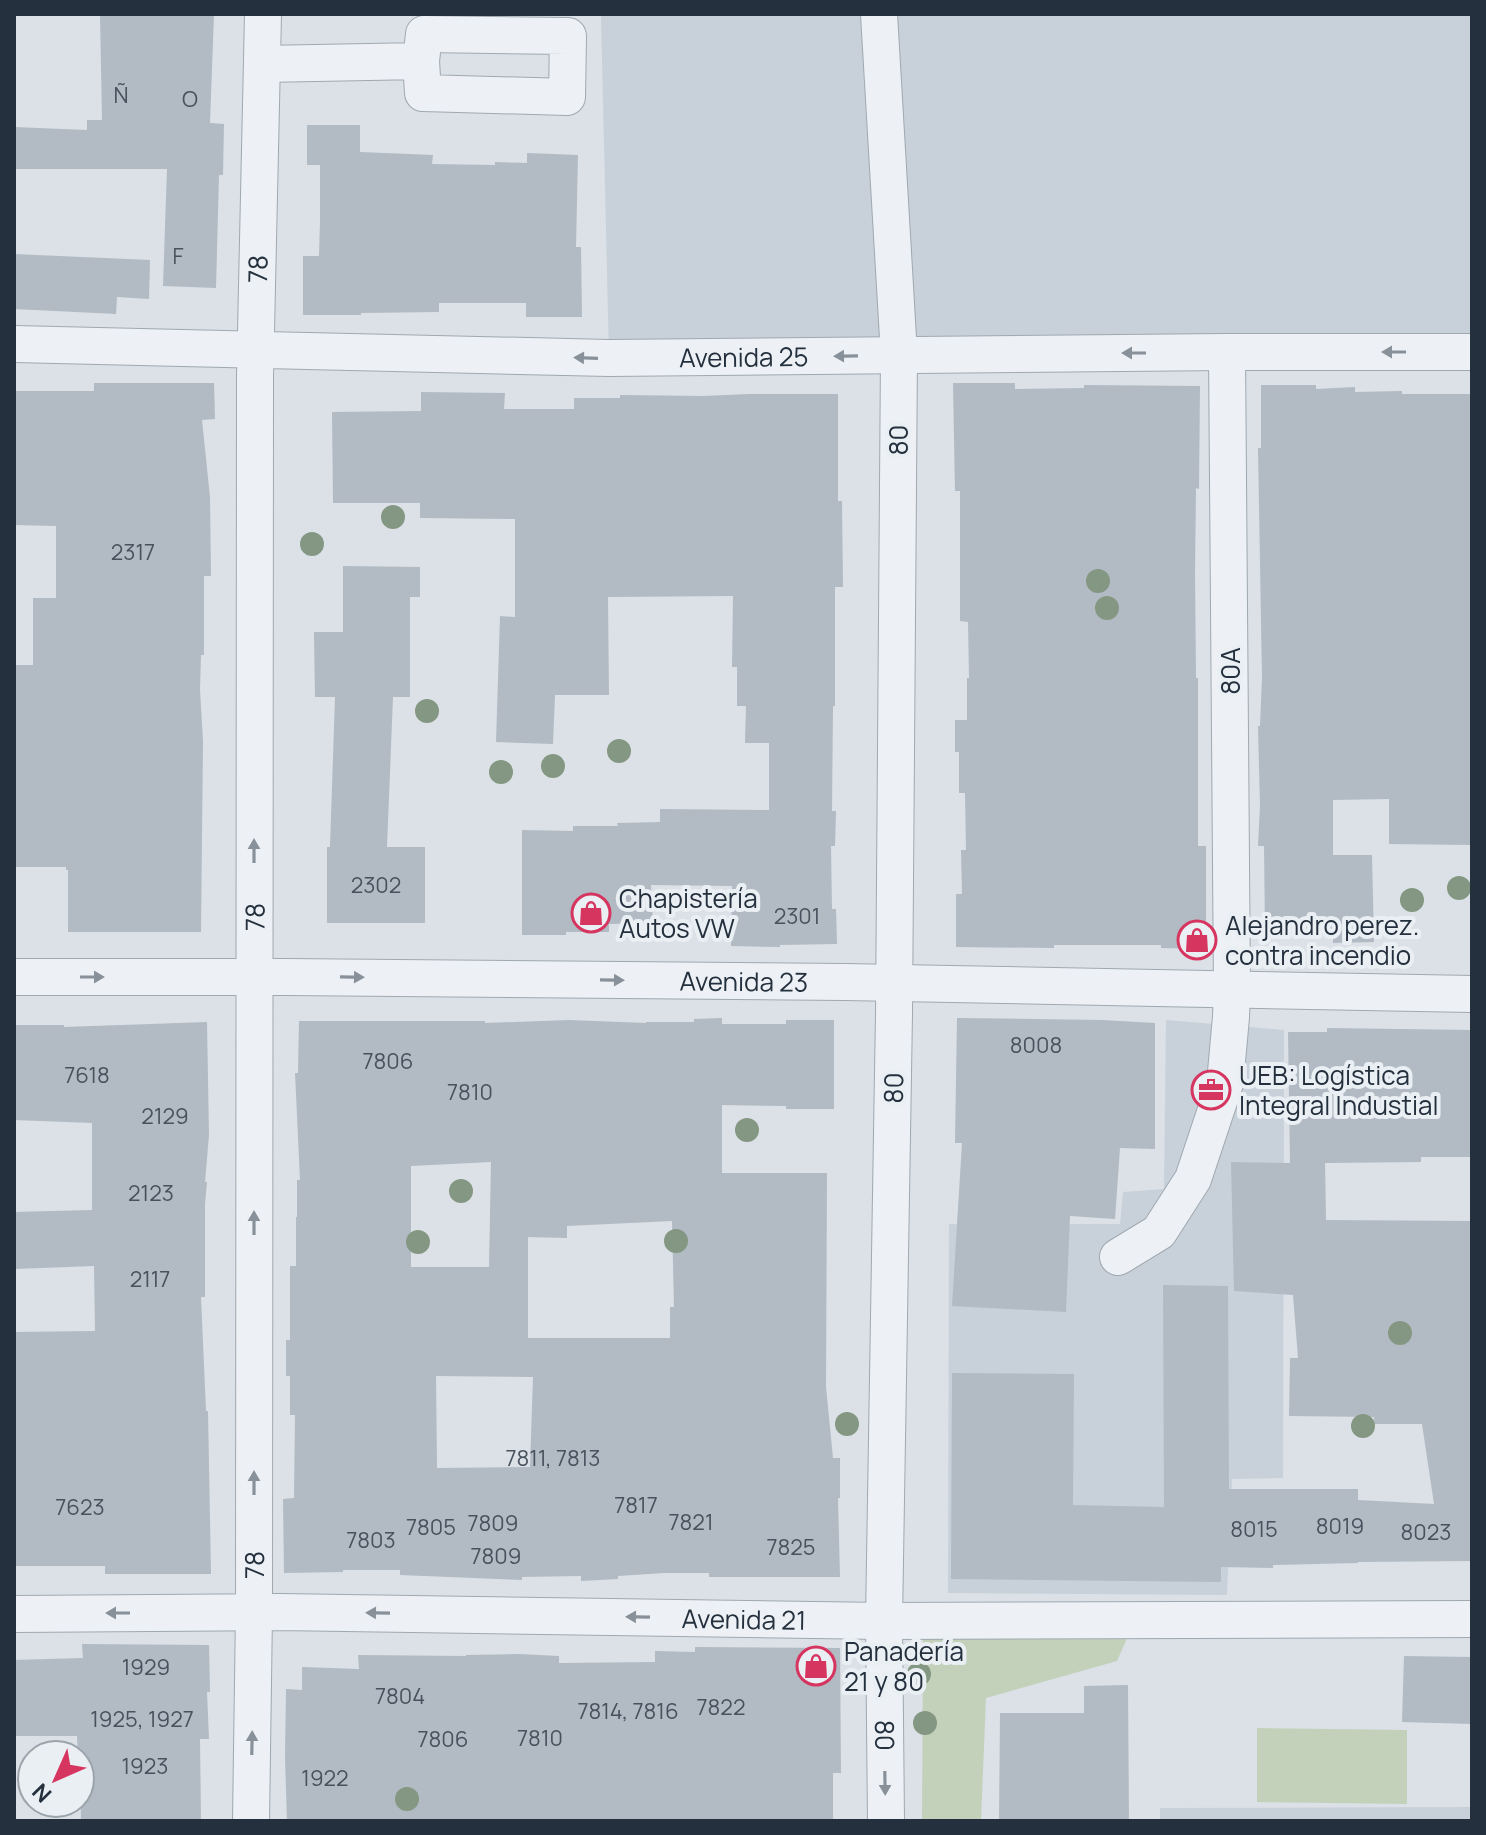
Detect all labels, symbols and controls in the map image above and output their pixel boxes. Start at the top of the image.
house number: Ñ [113,80,129,110]
house number: O [182,84,198,114]
house number: F [172,241,184,271]
street label: 78 [239,255,276,284]
street label: Avenida 25 [679,338,809,375]
one-way arrow [1381,346,1406,358]
one-way arrow [1121,347,1146,359]
one-way arrow [833,349,858,362]
one-way arrow [573,351,598,364]
street label: 80 [880,425,916,455]
house number: 2317 [111,537,155,567]
street label: 80A [1212,647,1248,695]
one-way arrow [248,838,260,863]
house number: 2302 [351,870,401,900]
place label: Chapistería Autos VW [619,880,758,946]
shop icon: Chapistería Autos VW [570,892,612,934]
house number: 2301 [774,901,820,931]
street label: 78 [237,903,273,931]
place label: Alejandro perez. contra incendio [1225,907,1419,973]
shop icon: Alejandro perez. contra incendio [1176,919,1218,961]
street label: Avenida 23 [679,963,809,1000]
one-way arrow [80,971,105,983]
one-way arrow [340,971,365,984]
one-way arrow [600,974,625,986]
house number: 8008 [1010,1030,1062,1060]
house number: 7806 [363,1046,413,1076]
place label: UEB: Logística Integral Industial [1239,1057,1439,1123]
house number: 7618 [64,1060,110,1090]
office icon: UEB: Logística Integral Industial [1190,1069,1232,1111]
street label: 80 [875,1072,911,1104]
house number: 7810 [447,1077,493,1107]
house number: 2129 [141,1101,189,1131]
house number: 2123 [128,1178,174,1208]
one-way arrow [248,1210,260,1235]
house number: 2117 [130,1264,170,1294]
house number: 7811, 7813 [506,1443,600,1473]
one-way arrow [248,1470,260,1495]
house number: 7817 [614,1490,658,1520]
house number: 7623 [55,1492,105,1522]
house number: 7821 [669,1507,713,1537]
house number: 7809 [468,1508,518,1538]
house number: 8019 [1316,1511,1364,1541]
house number: 7805 [406,1512,456,1542]
house number: 8015 [1230,1514,1278,1544]
house number: 8023 [1401,1517,1451,1547]
house number: 7803 [346,1525,396,1555]
house number: 7825 [766,1532,816,1562]
house number: 7809 [471,1541,521,1571]
street label: 78 [236,1551,272,1579]
street label: Avenida 21 [681,1600,806,1638]
one-way arrow [105,1607,130,1620]
one-way arrow [365,1607,390,1619]
one-way arrow [625,1611,650,1623]
place label: Panadería 21 y 80 [844,1633,964,1699]
shop icon: Panadería 21 y 80 [795,1645,837,1687]
house number: 1929 [122,1652,170,1682]
house number: 7804 [375,1681,425,1711]
house number: 7822 [697,1692,745,1722]
house number: 7814, 7816 [577,1696,679,1726]
house number: 1925, 1927 [90,1704,194,1734]
street label: 80 [867,1720,903,1751]
house number: 7810 [517,1723,563,1753]
house number: 7806 [418,1724,468,1754]
one-way arrow [246,1730,259,1755]
north arrow [16,1739,96,1819]
house number: 1923 [122,1751,168,1781]
house number: 1922 [301,1763,349,1793]
one-way arrow [879,1771,892,1796]
text: N [26,1777,58,1809]

